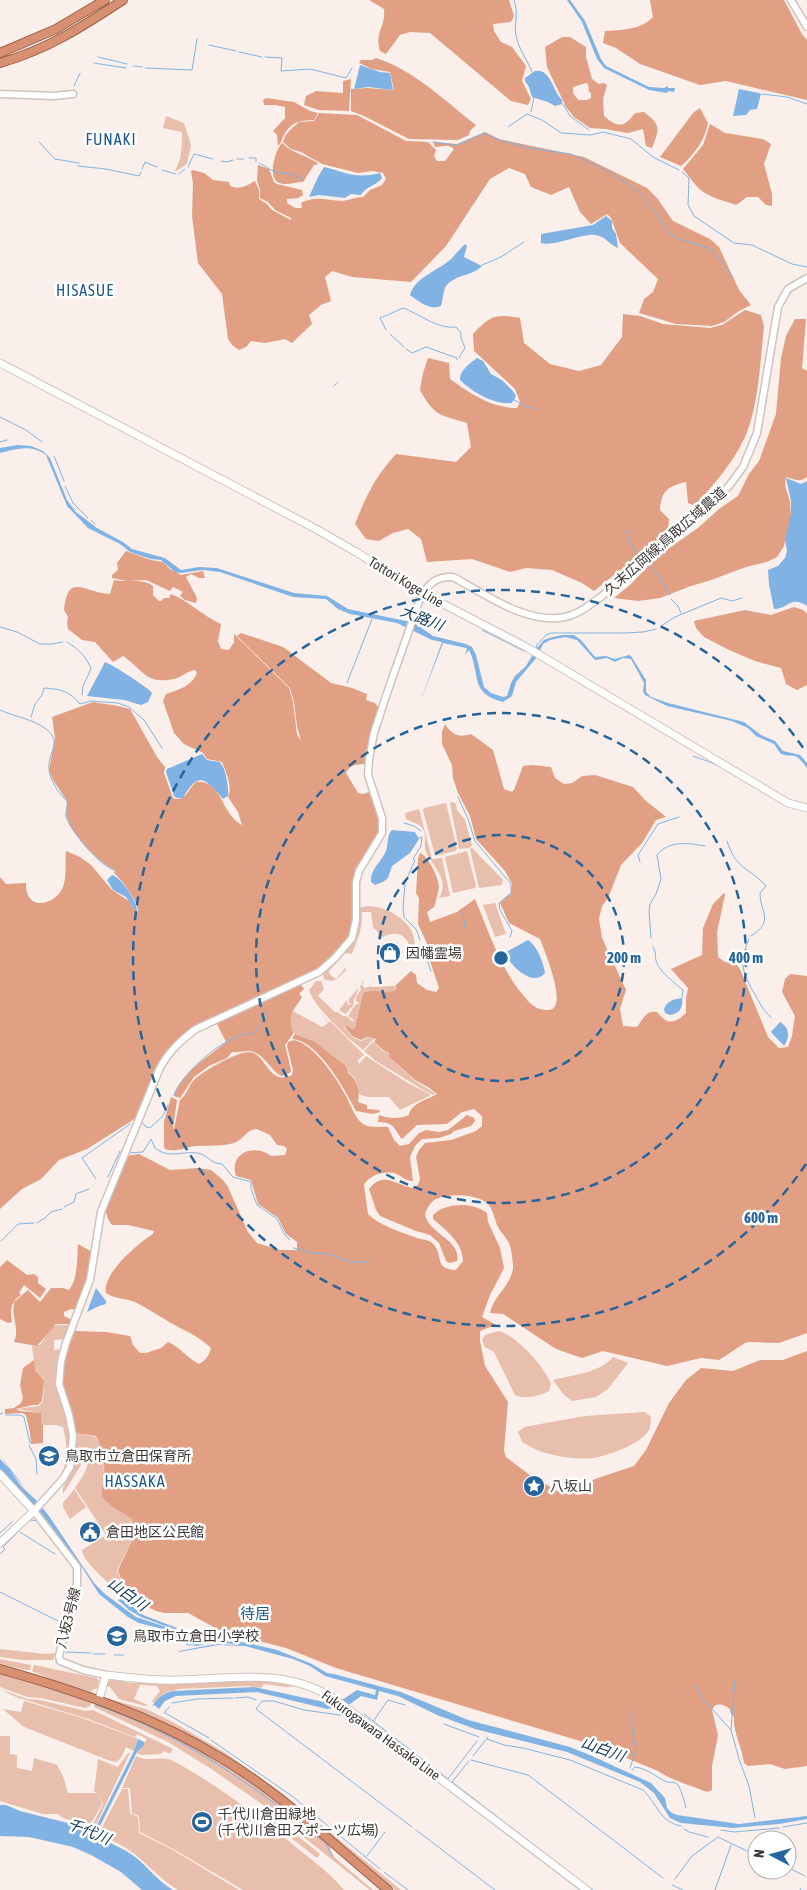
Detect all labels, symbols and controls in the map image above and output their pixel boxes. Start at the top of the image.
district label: FUNAKI [85,130,137,148]
district label: HISASUE [56,281,114,299]
street label: 久末広岡線;鳥取広域農道 [601,484,729,598]
street label: Tottori Koge Line [366,553,446,611]
water label: 大路川 [398,602,448,635]
shop icon: 因幡霊場 [378,941,402,965]
place label: 因幡霊場 [406,945,462,961]
centre of rings [492,949,510,967]
text: 200 m [607,949,641,966]
text: 400 m [728,949,763,966]
text: 600 m [744,1209,778,1226]
school or university icon: 鳥取市立倉田保育所 [37,1444,61,1468]
place label: 鳥取市立倉田保育所 [65,1448,191,1464]
district label: HASSAKA [104,1472,166,1490]
place icon: 八坂山 [522,1474,546,1498]
place label: 八坂山 [550,1478,592,1494]
public building icon: 倉田地区公民館 [78,1520,102,1544]
place label: 倉田地区公民館 [106,1524,204,1540]
water label: 山白川 [105,1574,153,1615]
street label: 八坂3号線 [53,1586,83,1650]
district label: 待居 [240,1605,270,1622]
school or university icon: 鳥取市立倉田小学校 [105,1624,129,1648]
place label: 鳥取市立倉田小学校 [133,1628,259,1644]
street label: Fukurogawara Hassaka Line [319,1687,443,1783]
water label: 山白川 [579,1733,629,1765]
place label: 千代川倉田緑地 (千代川倉田スポーツ広場) [218,1806,378,1838]
sports icon: 千代川倉田緑地 (千代川倉田スポーツ広場) [190,1810,214,1834]
water label: 千代川 [65,1815,115,1848]
north arrow [747,1830,797,1880]
text: N [751,1849,767,1859]

